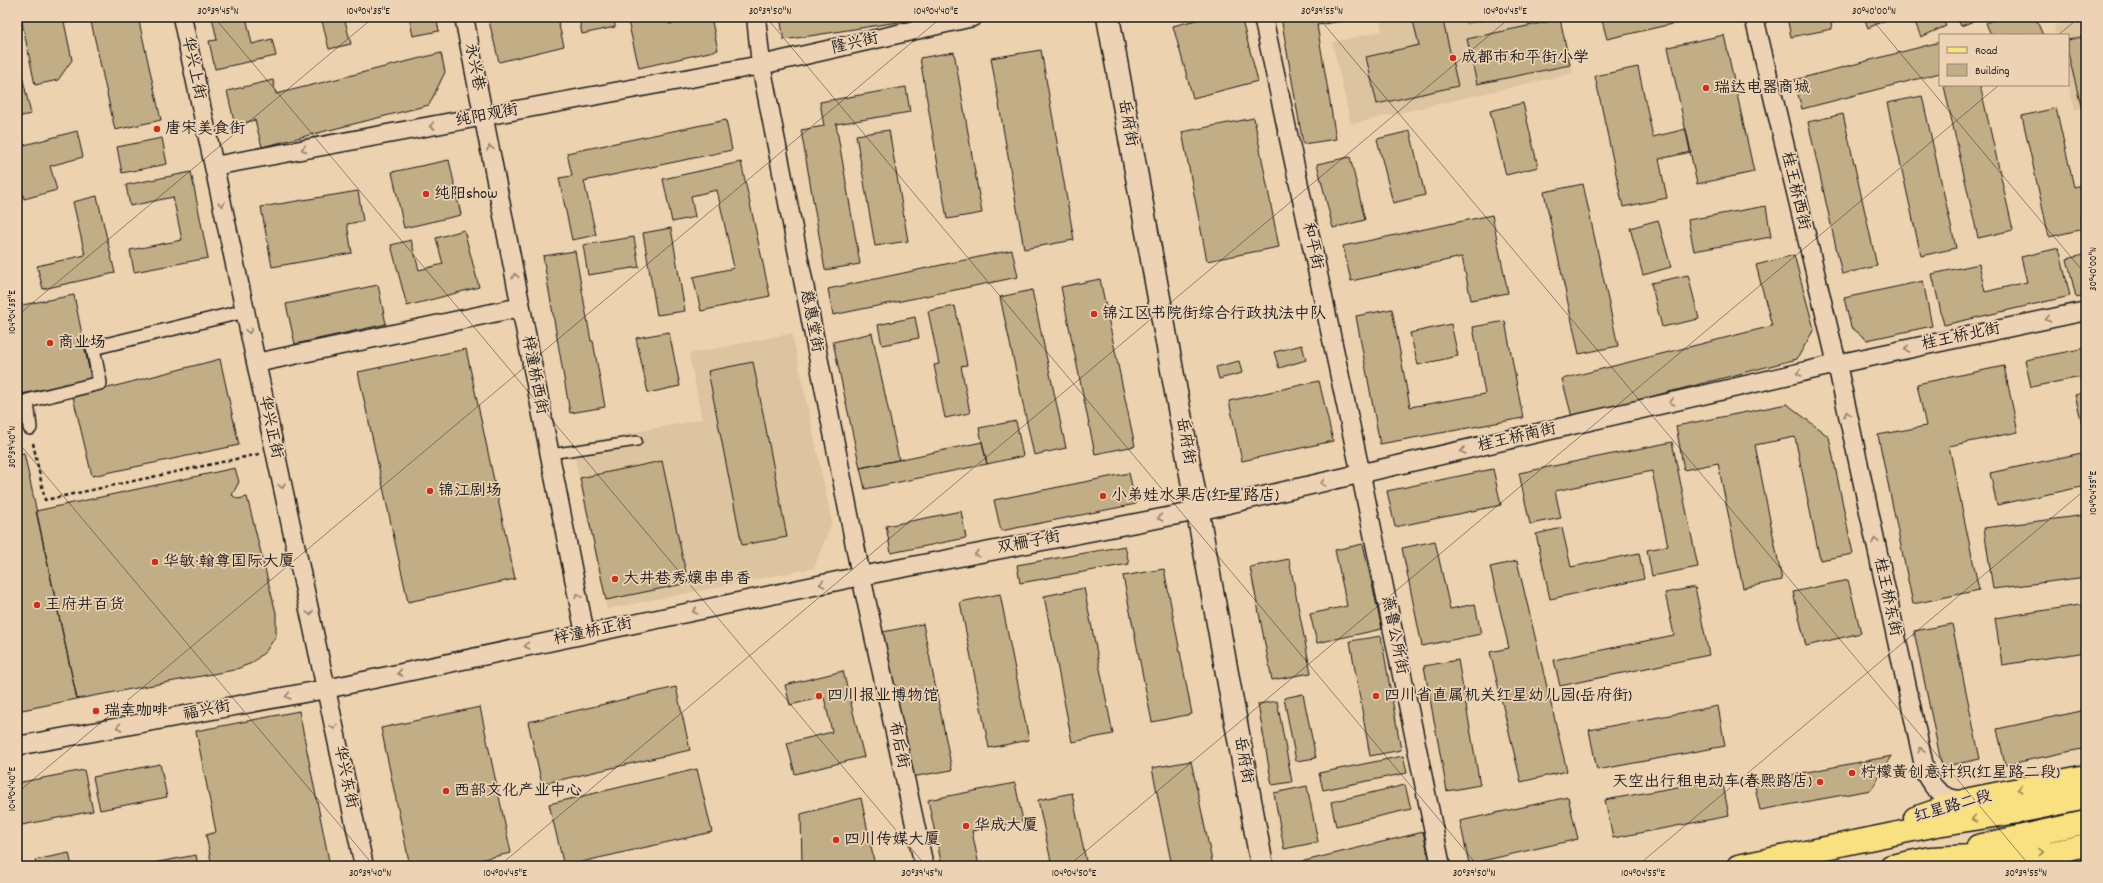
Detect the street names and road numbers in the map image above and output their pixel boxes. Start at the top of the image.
street label: 隆兴街 [829,27,881,61]
street label: 华兴上街 [175,34,211,102]
street label: 永兴巷 [458,41,490,93]
street label: 岳府街 [1112,97,1142,149]
street label: 纯阳观街 [453,99,521,133]
street label: 桂王桥西街 [1775,149,1815,233]
street label: 和平街 [1296,220,1328,272]
street label: 慈惠堂街 [794,287,828,355]
street label: 桂王桥北街 [1919,317,2003,357]
street label: 梓潼桥西街 [515,334,553,416]
street label: 华兴正街 [252,393,288,461]
street label: 岳府街 [1170,415,1200,467]
street label: 桂王桥南街 [1475,418,1559,458]
street label: 双栅子街 [995,526,1063,560]
street label: 桂王桥东街 [1867,555,1907,639]
street label: 燕鲁公所街 [1375,594,1413,676]
street label: 梓潼桥正街 [551,612,635,652]
street label: 福兴街 [181,695,233,727]
street label: 布后街 [882,719,914,771]
street label: 岳府街 [1228,734,1258,786]
street label: 华兴东街 [327,743,363,811]
street label: 红星路二段 [1911,785,1995,829]

